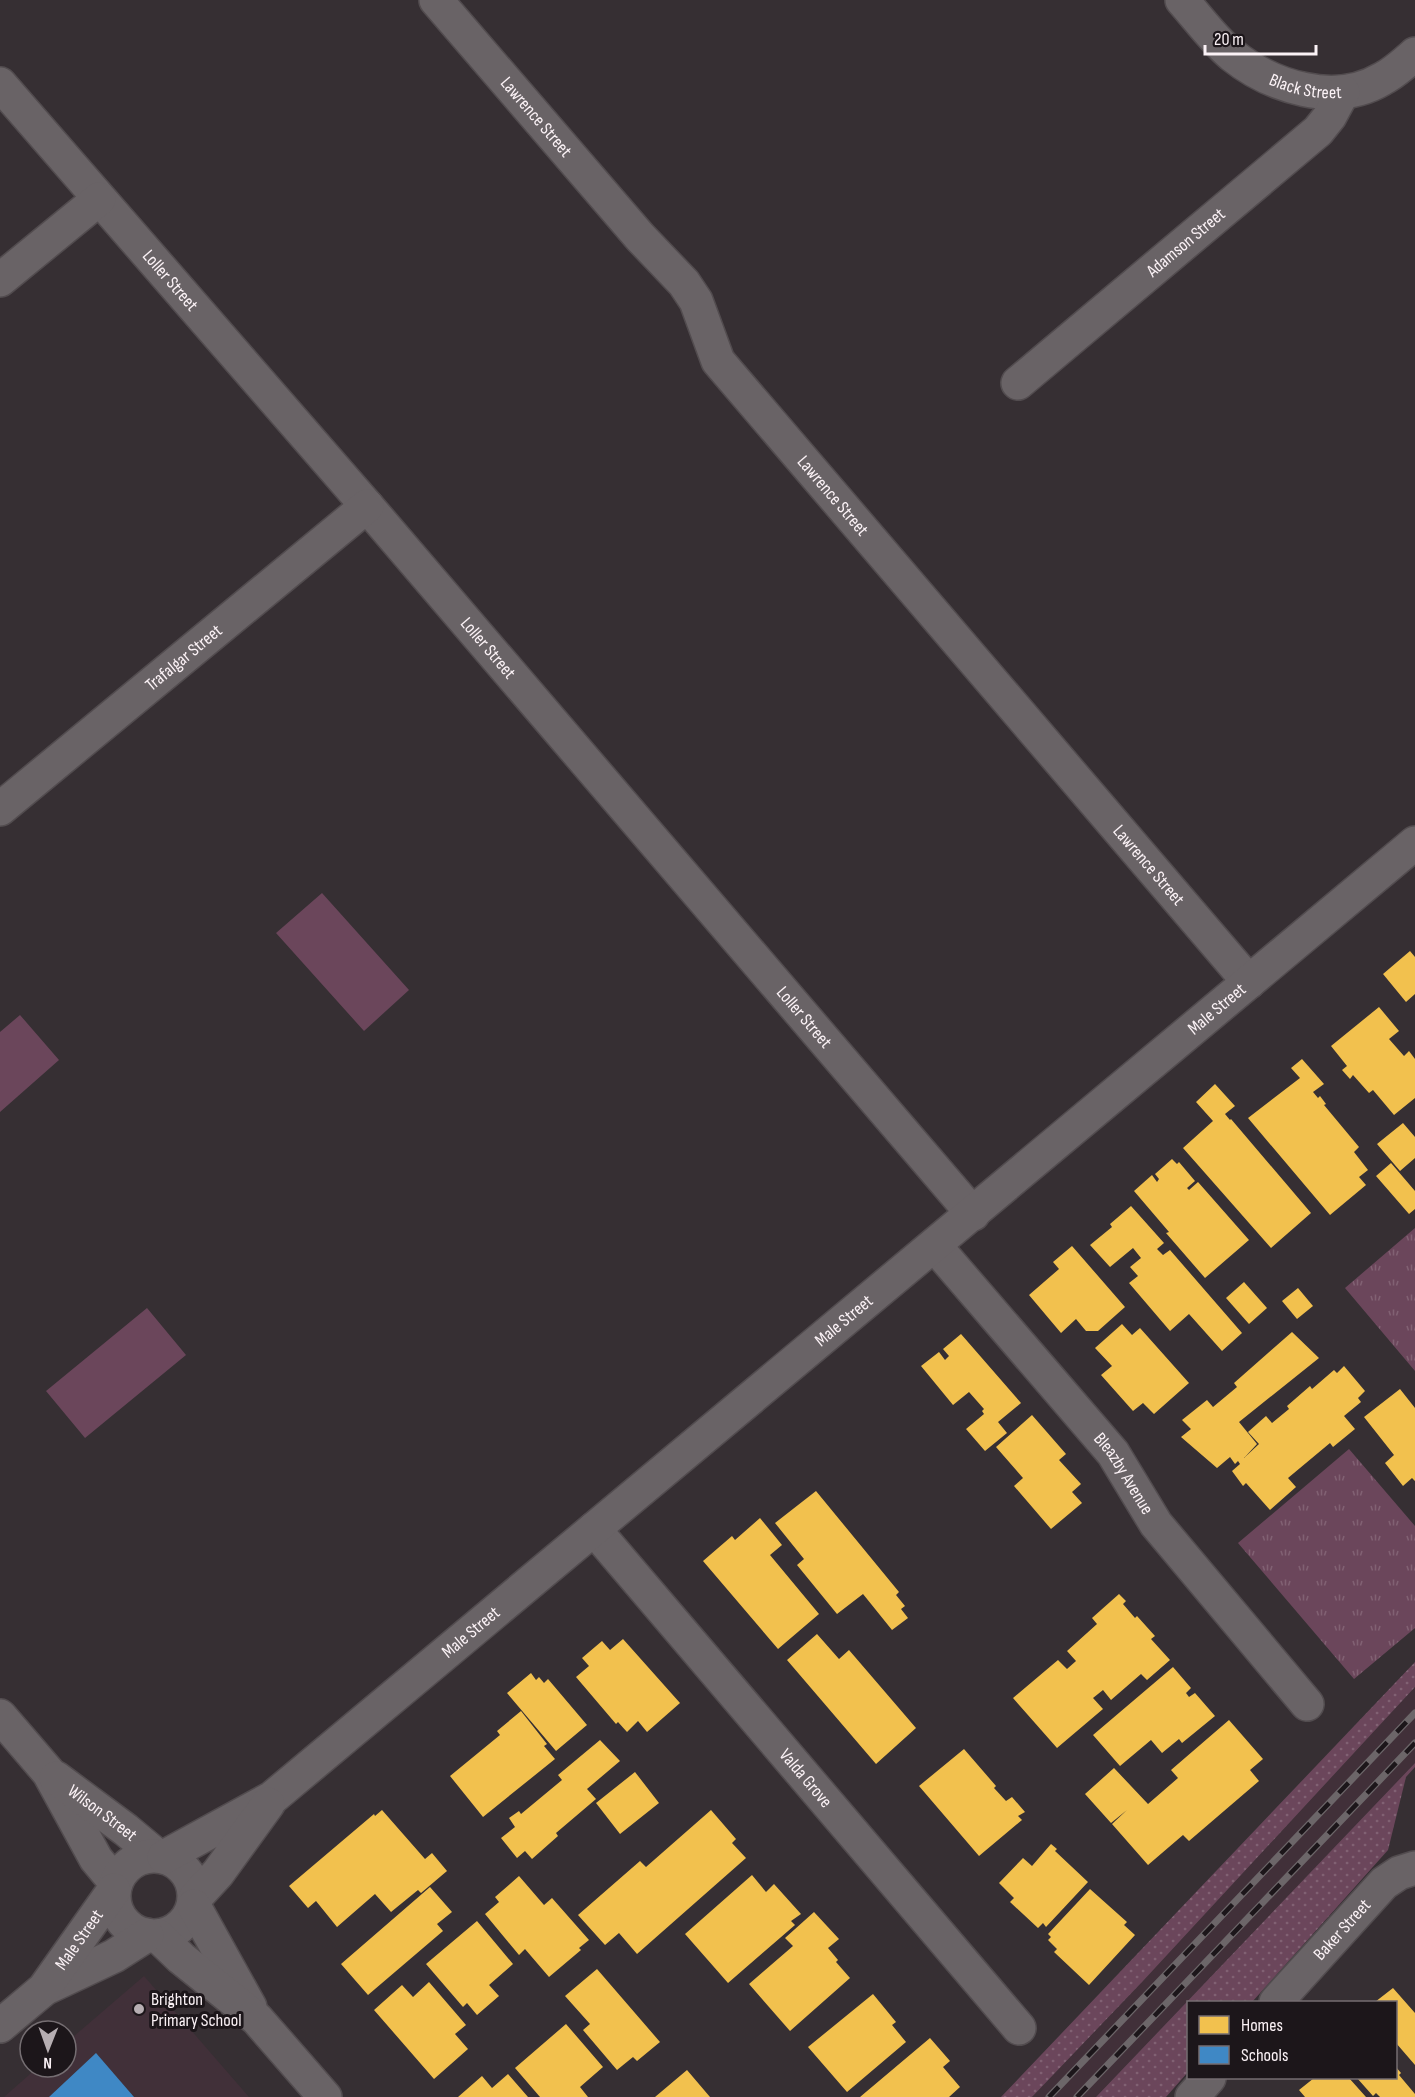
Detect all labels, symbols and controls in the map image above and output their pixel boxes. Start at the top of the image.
scale bar [1205,18,1316,56]
text: 20 m [1214,29,1244,50]
street label: Black Street [1266,69,1343,103]
street label: Lawrence Street [496,72,577,161]
street label: Adamson Street [1141,203,1230,282]
street label: Loller Street [138,245,203,315]
street label: Lawrence Street [793,451,874,540]
street label: Loller Street [456,613,521,683]
street label: Trafalgar Street [141,619,227,695]
street label: Lawrence Street [1109,821,1189,910]
street label: Male Street [1183,978,1250,1039]
street label: Loller Street [772,982,837,1052]
street label: Male Street [810,1290,877,1351]
street label: Bleazby Avenue [1090,1428,1158,1518]
street label: Male Street [437,1601,504,1662]
street label: Valda Grove [775,1744,837,1812]
street label: Wilson Street [64,1780,142,1846]
street label: Baker Street [1309,1894,1375,1964]
street label: Male Street [50,1905,108,1974]
place label: Brighton Primary School [151,1989,242,2031]
legend [1187,2001,1397,2079]
marker: Brighton Primary School [132,2002,146,2016]
text: Homes [1241,2015,1283,2036]
north arrow [18,2019,78,2079]
text: Schools [1241,2045,1288,2066]
text: N [43,2053,52,2072]

